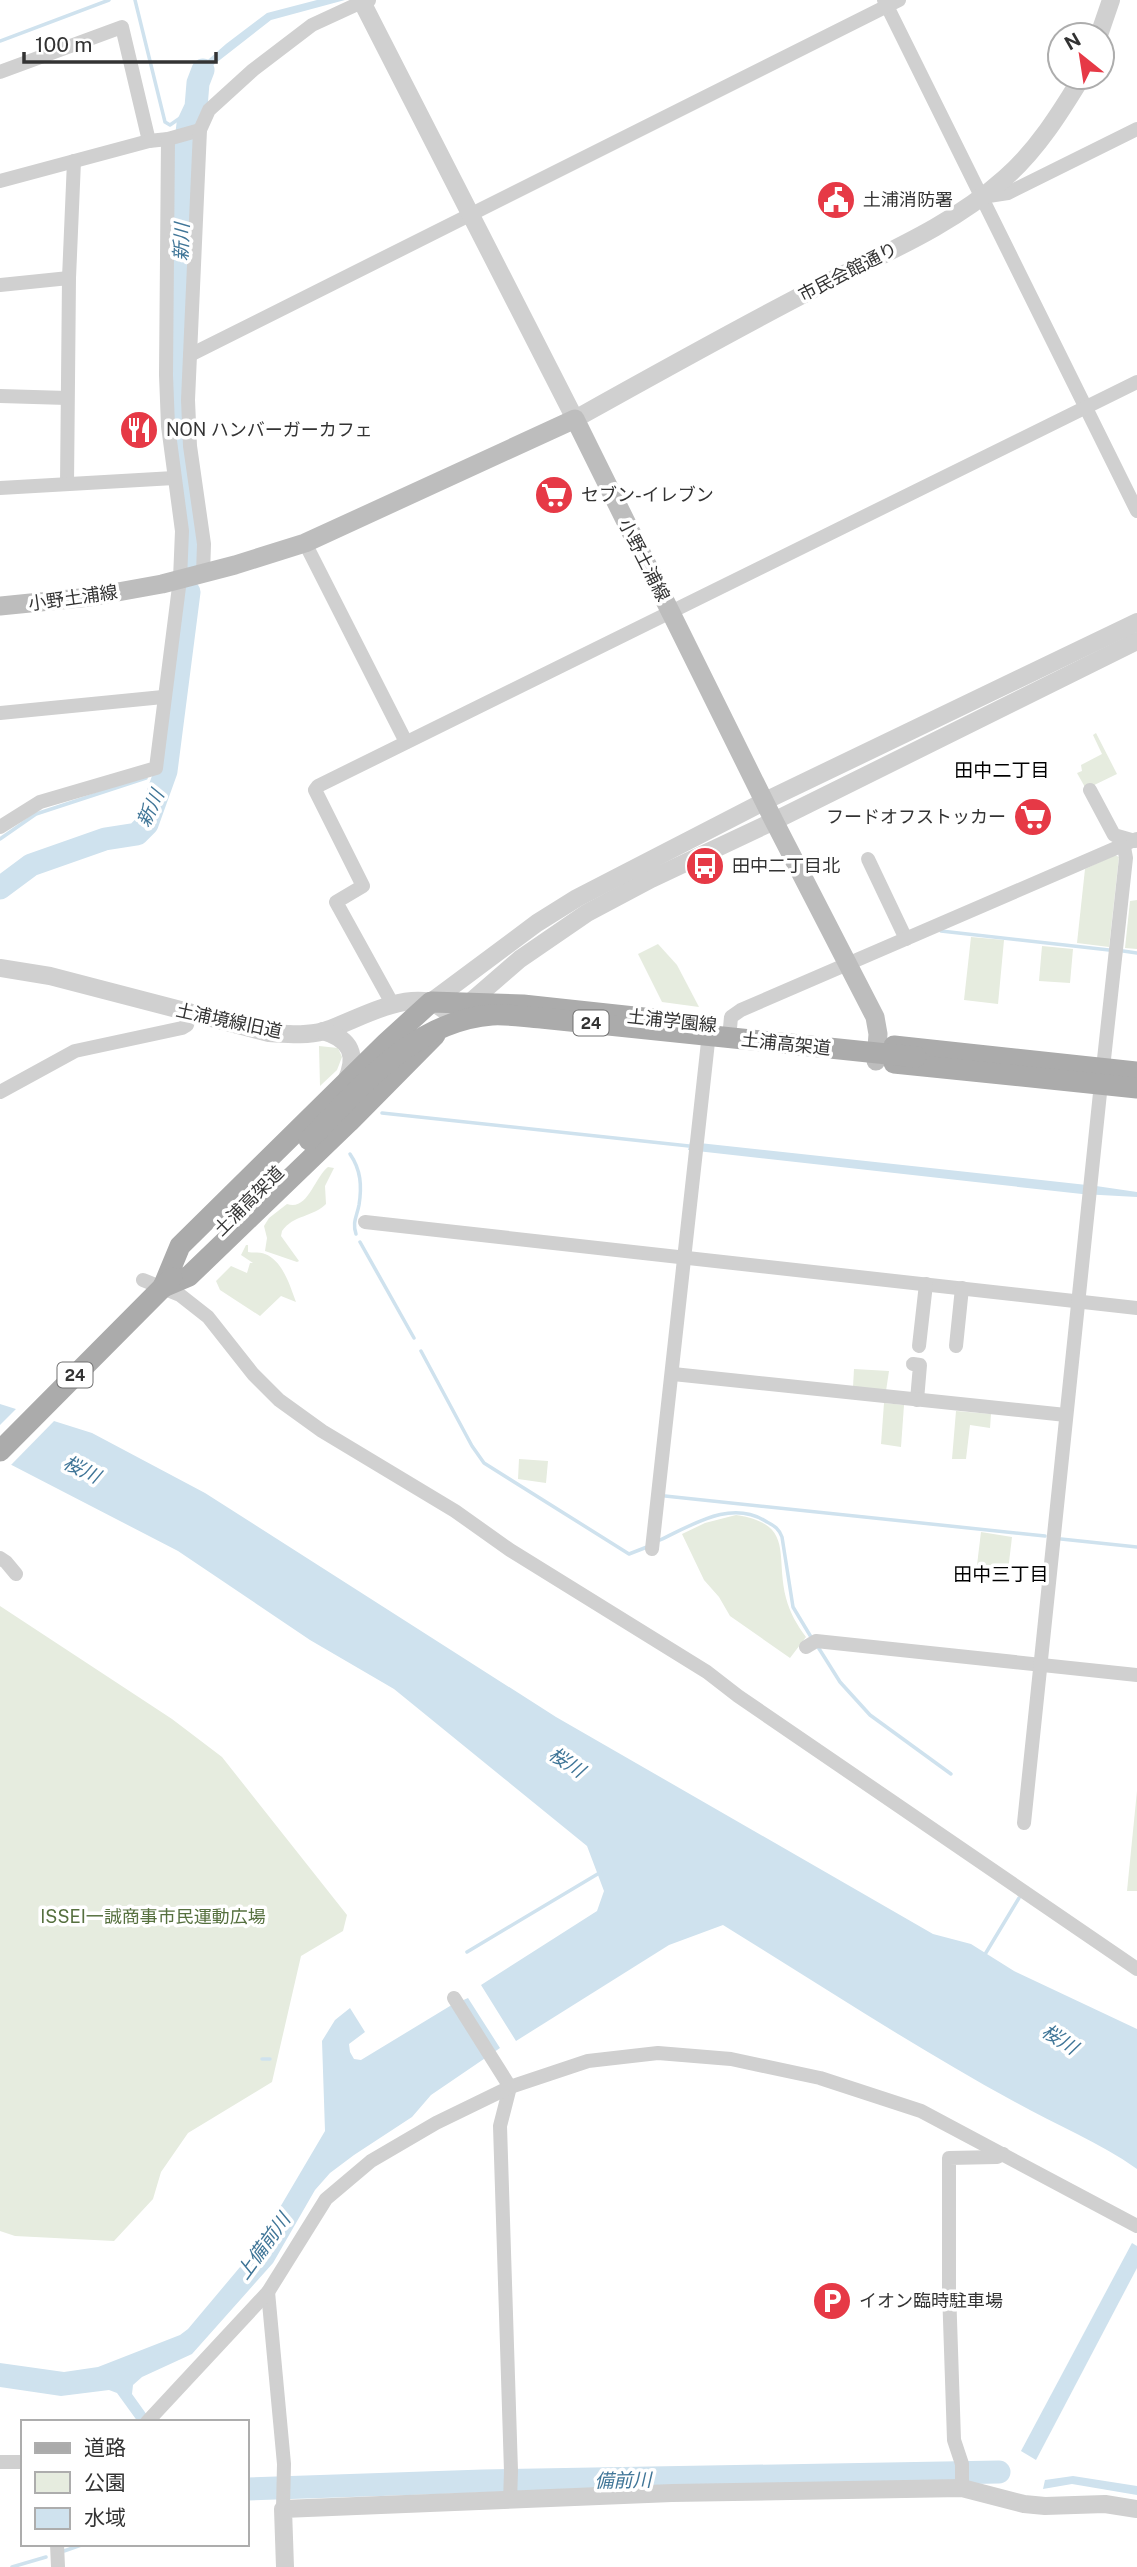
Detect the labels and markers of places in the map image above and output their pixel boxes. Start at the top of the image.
public building icon: 土浦消防署 [815,179,857,221]
place label: 土浦消防署 [863,189,953,210]
restaurant icon: NON ハンバーガーカフェ [118,409,160,451]
place label: NON ハンバーガーカフェ [166,419,373,440]
supermarket icon: セブン-イレブン [533,474,575,516]
place label: セブン-イレブン [581,484,714,505]
supermarket icon: フードオフストッカー [1012,796,1054,838]
place label: フードオフストッカー [826,806,1006,827]
bus stop icon: 田中二丁目北 [684,845,726,887]
place label: 田中二丁目北 [732,855,840,876]
parking icon: イオン臨時駐車場 [811,2280,853,2322]
place label: イオン臨時駐車場 [859,2290,1003,2311]

